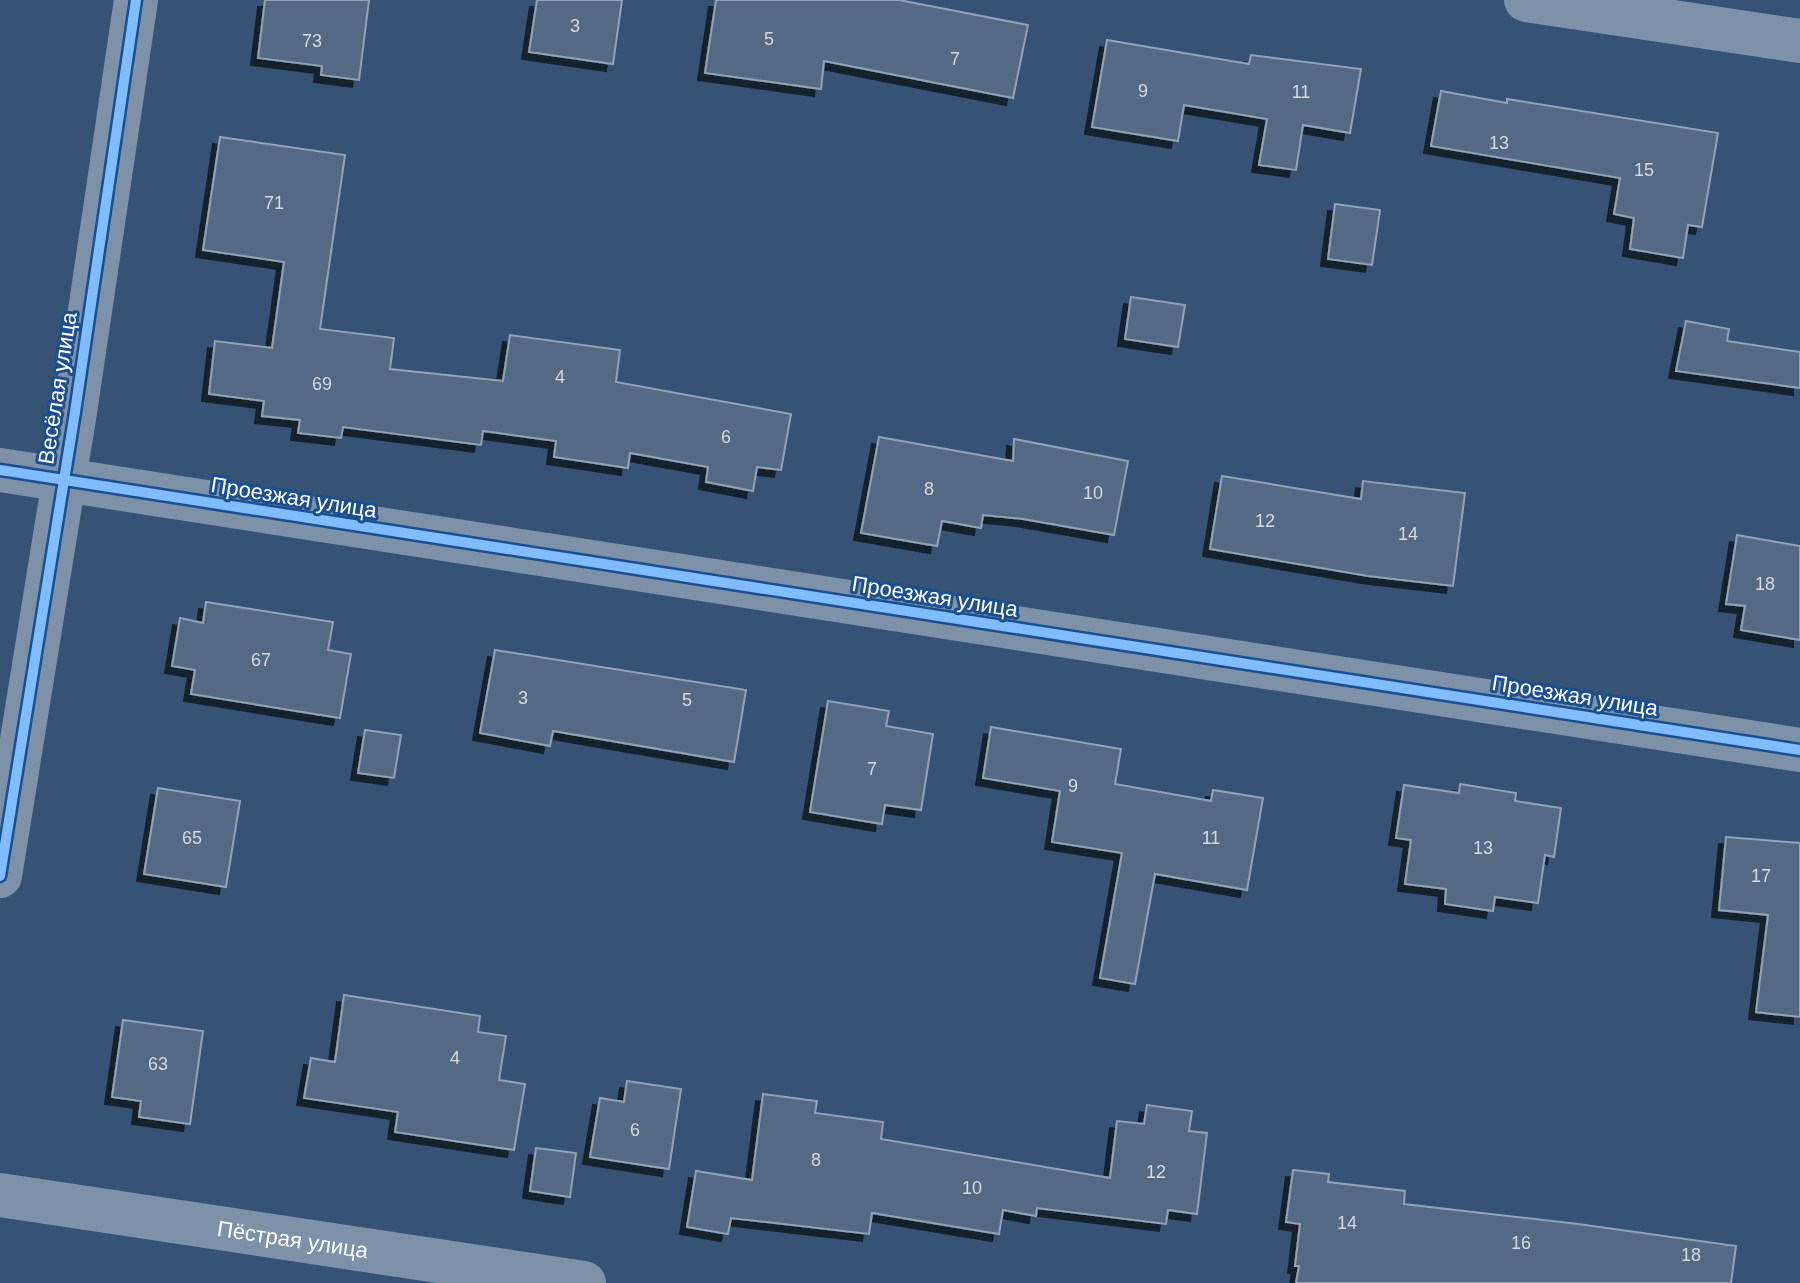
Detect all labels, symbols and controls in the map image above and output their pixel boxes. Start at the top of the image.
house number: 3 [570,16,580,36]
house number: 5 [764,29,774,49]
house number: 73 [302,31,322,51]
house number: 7 [950,49,960,69]
house number: 9 [1138,81,1148,101]
house number: 11 [1292,82,1310,102]
house number: 13 [1489,133,1509,153]
house number: 15 [1634,160,1654,180]
house number: 71 [264,193,284,213]
street label: Весёлая улица [33,309,82,466]
house number: 4 [555,367,565,387]
house number: 69 [312,374,332,394]
house number: 6 [721,427,731,447]
street label: Проезжая улица [209,472,379,523]
house number: 8 [924,479,934,499]
house number: 10 [1083,483,1103,503]
house number: 12 [1255,511,1275,531]
house number: 14 [1398,524,1418,544]
street label: Проезжая улица [850,571,1020,622]
house number: 18 [1755,574,1775,594]
house number: 67 [251,650,271,670]
street label: Проезжая улица [1490,670,1660,721]
house number: 3 [518,688,528,708]
house number: 5 [682,690,692,710]
house number: 7 [867,759,877,779]
house number: 9 [1068,776,1078,796]
house number: 65 [182,828,202,848]
house number: 11 [1202,828,1220,848]
house number: 13 [1473,838,1493,858]
house number: 17 [1751,866,1771,886]
house number: 4 [450,1048,460,1068]
house number: 63 [148,1054,168,1074]
house number: 6 [630,1120,640,1140]
house number: 8 [811,1150,821,1170]
house number: 12 [1146,1162,1166,1182]
house number: 10 [962,1178,982,1198]
house number: 14 [1337,1213,1357,1233]
street label: Пёстрая улица [215,1216,370,1263]
house number: 16 [1511,1233,1531,1253]
house number: 18 [1681,1245,1701,1265]

